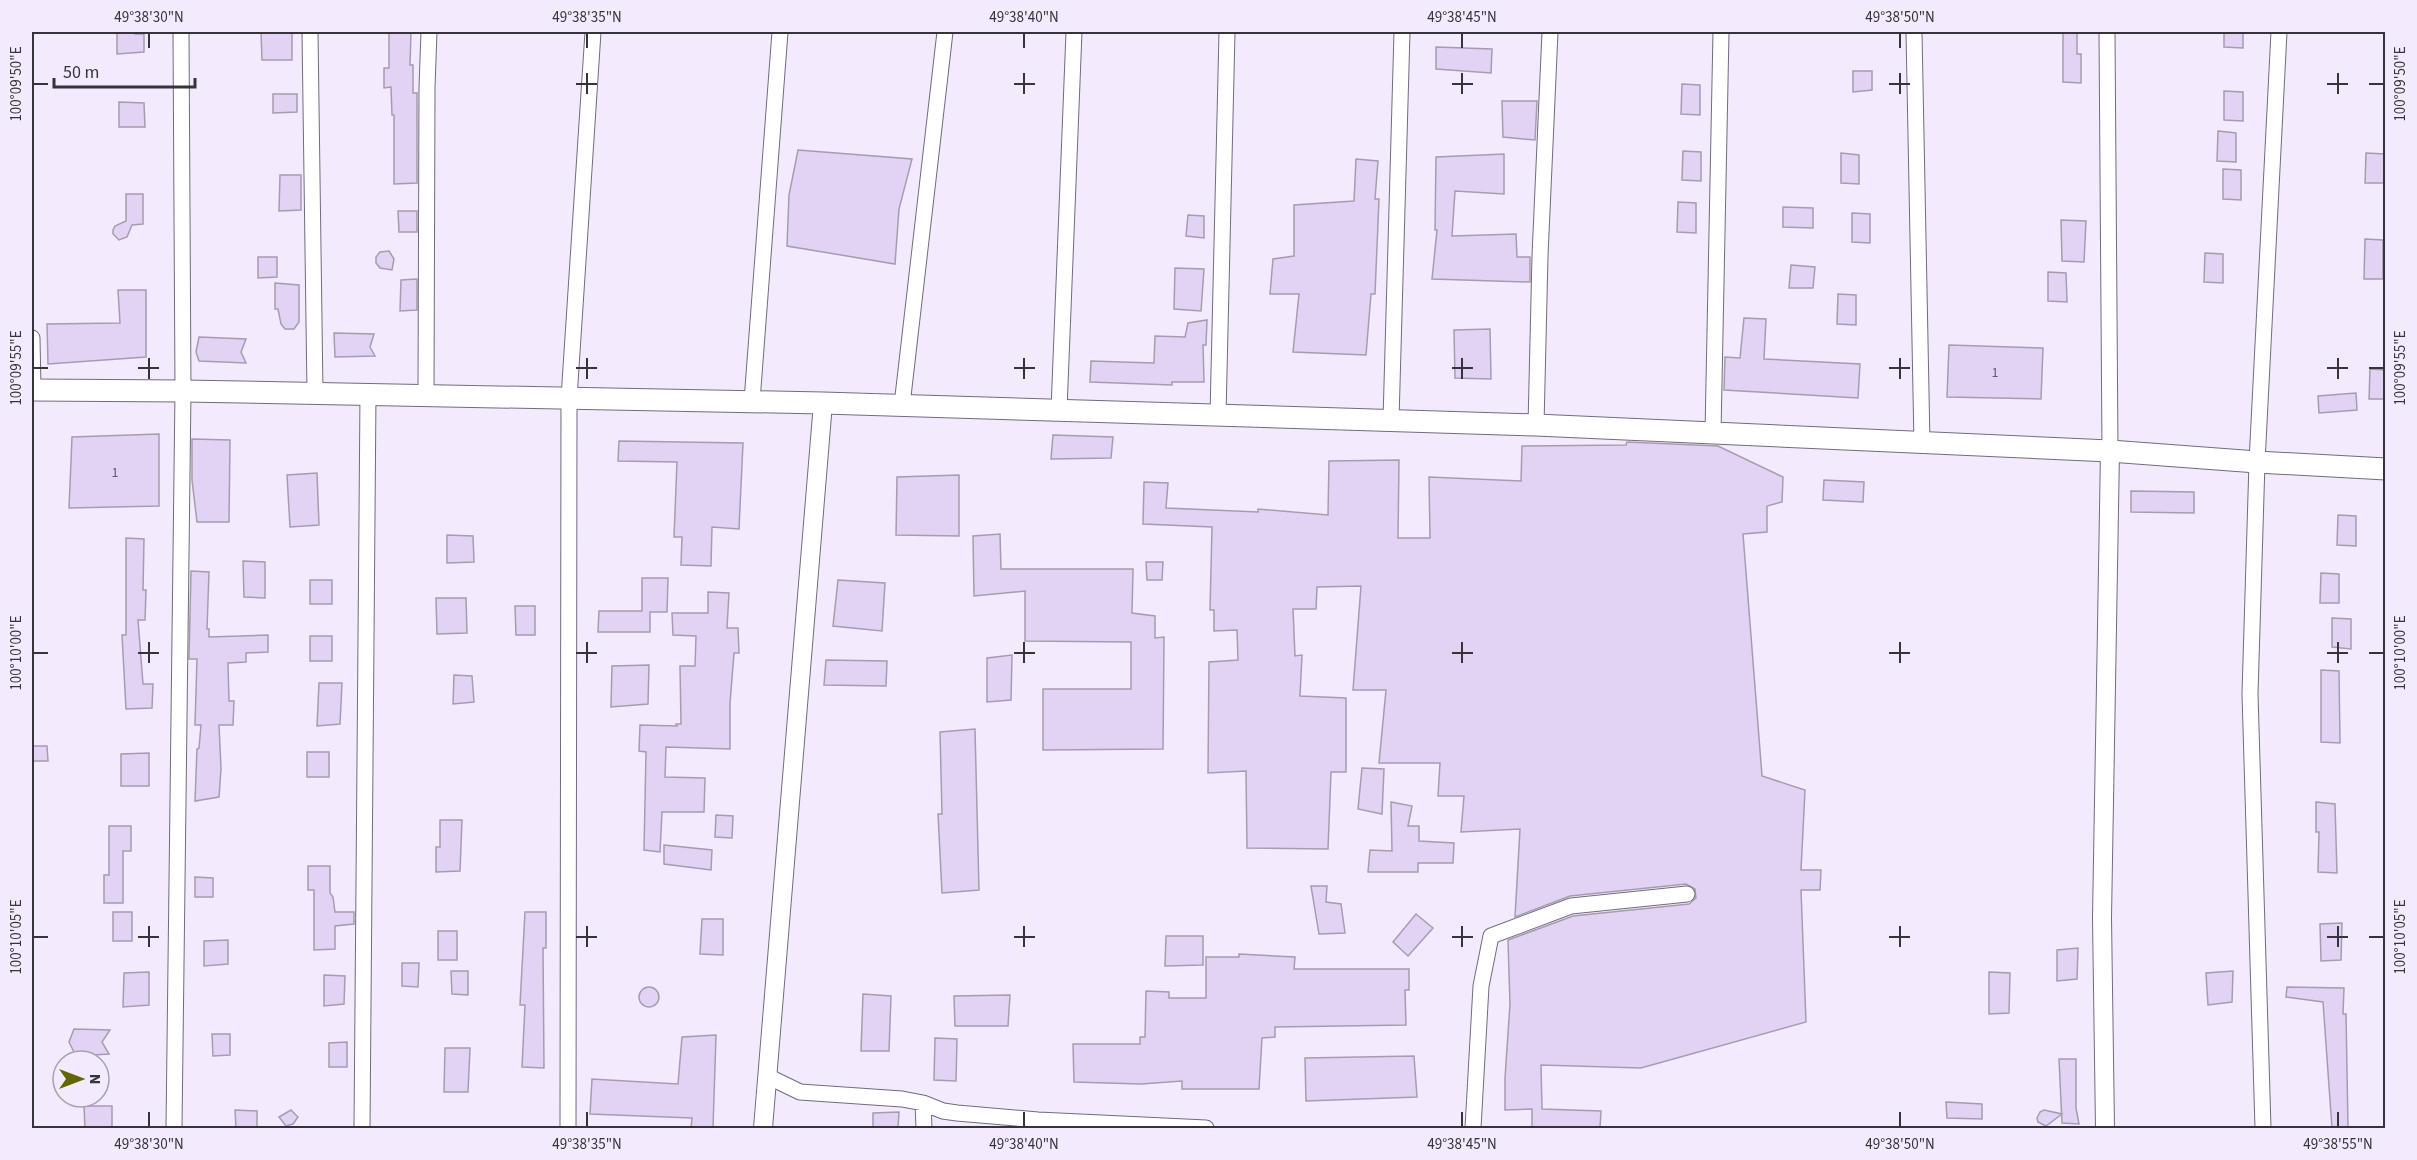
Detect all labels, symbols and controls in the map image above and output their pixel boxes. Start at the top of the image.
text: 49°38'30"N [114,7,184,28]
text: 49°38'35"N [552,7,622,28]
text: 49°38'40"N [989,7,1059,28]
text: 49°38'45"N [1427,7,1497,28]
text: 49°38'50"N [1865,7,1935,28]
text: 100°09'50"E [6,46,27,122]
text: 100°09'50"E [2390,46,2411,122]
scale bar [54,51,195,89]
text: 50 m [63,60,99,85]
text: 100°09'55"E [6,330,27,406]
text: 100°09'55"E [2390,330,2411,406]
house number: 1 [1992,363,1999,383]
house number: 1 [112,463,119,483]
text: 100°10'00"E [6,615,27,691]
text: 100°10'00"E [2390,615,2411,691]
text: 100°10'05"E [6,899,27,975]
text: 100°10'05"E [2390,899,2411,975]
north arrow [51,1049,111,1109]
text: N [84,1074,106,1084]
text: 49°38'30"N [114,1134,184,1155]
text: 49°38'35"N [552,1134,622,1155]
text: 49°38'40"N [989,1134,1059,1155]
text: 49°38'45"N [1427,1134,1497,1155]
text: 49°38'50"N [1865,1134,1935,1155]
text: 49°38'55"N [2303,1134,2373,1155]

